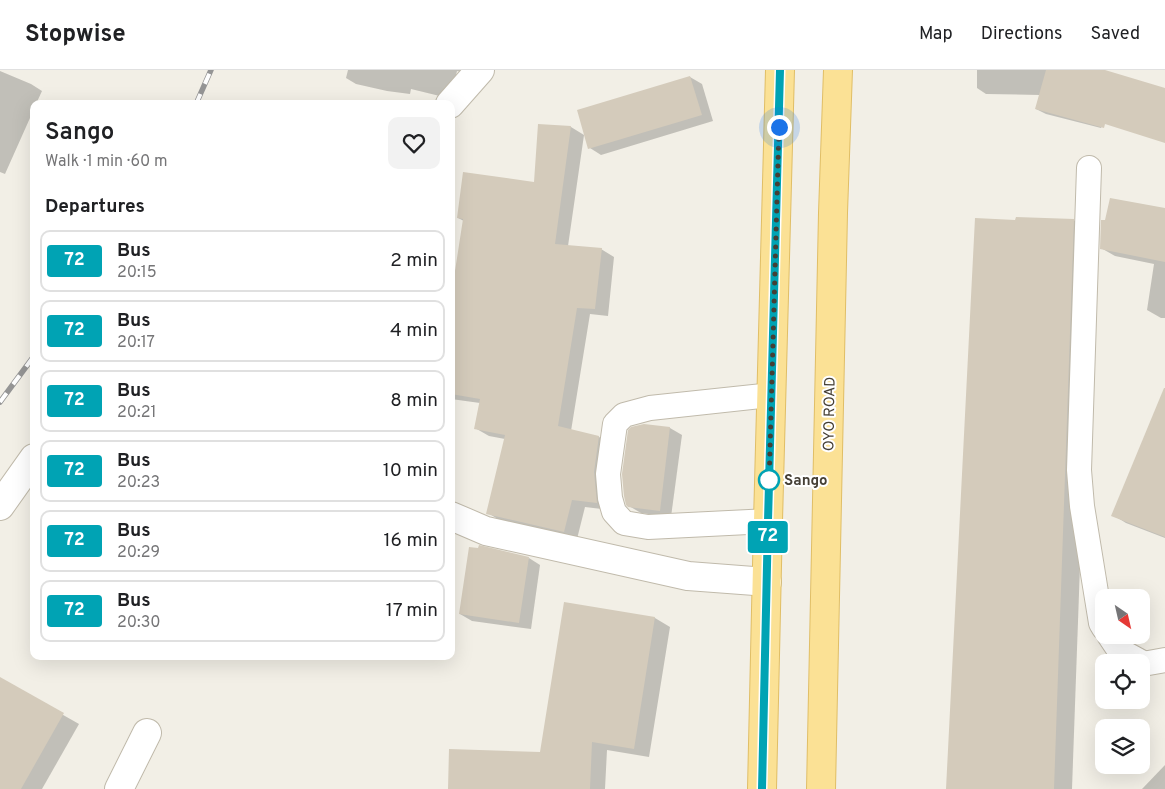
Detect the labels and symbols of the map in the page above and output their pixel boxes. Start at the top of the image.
your location [767,115,792,140]
street label: OYO ROAD [820,377,841,451]
marker: Sango [758,469,780,491]
place label: Sango [784,472,828,491]
line badge: 72 [746,521,790,553]
north arrow [1095,589,1150,644]

